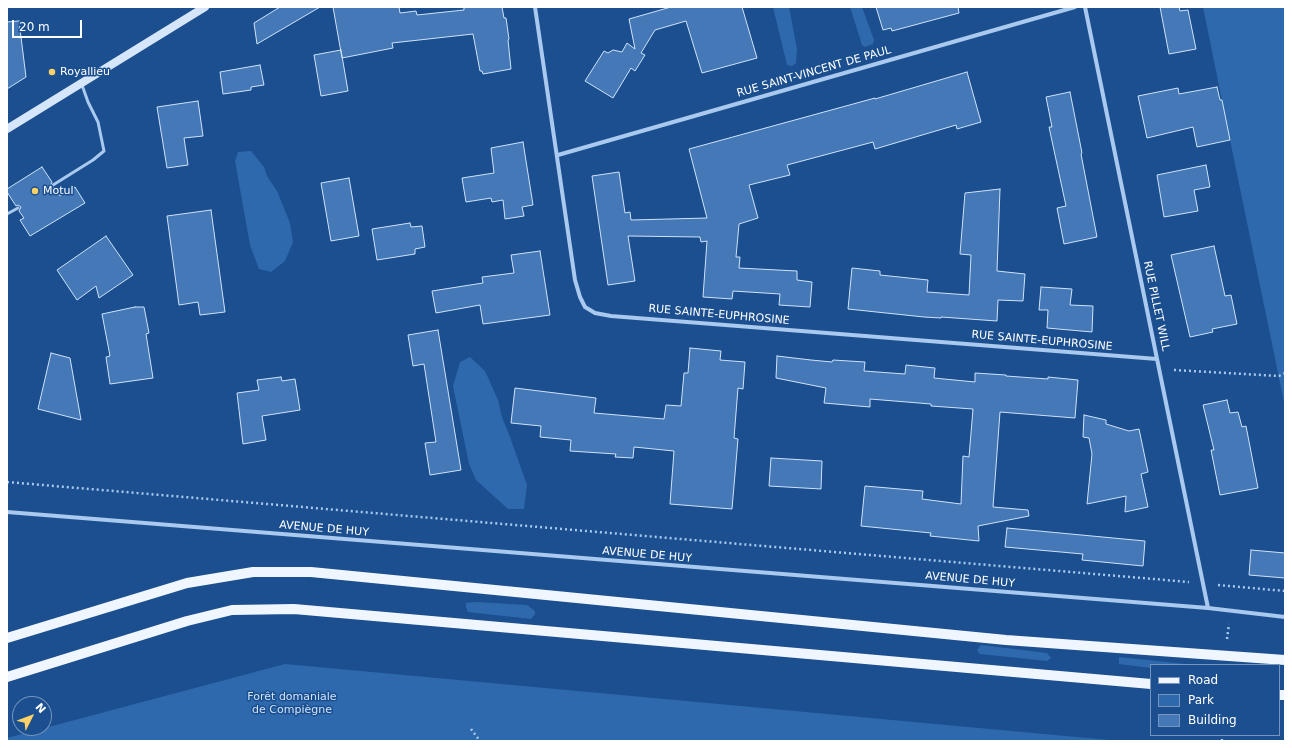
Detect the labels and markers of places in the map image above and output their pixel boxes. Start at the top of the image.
place label: Royallieu [60,65,110,79]
marker: Royallieu [47,67,57,77]
place label: Motul [43,184,74,198]
marker: Motul [30,186,40,196]

